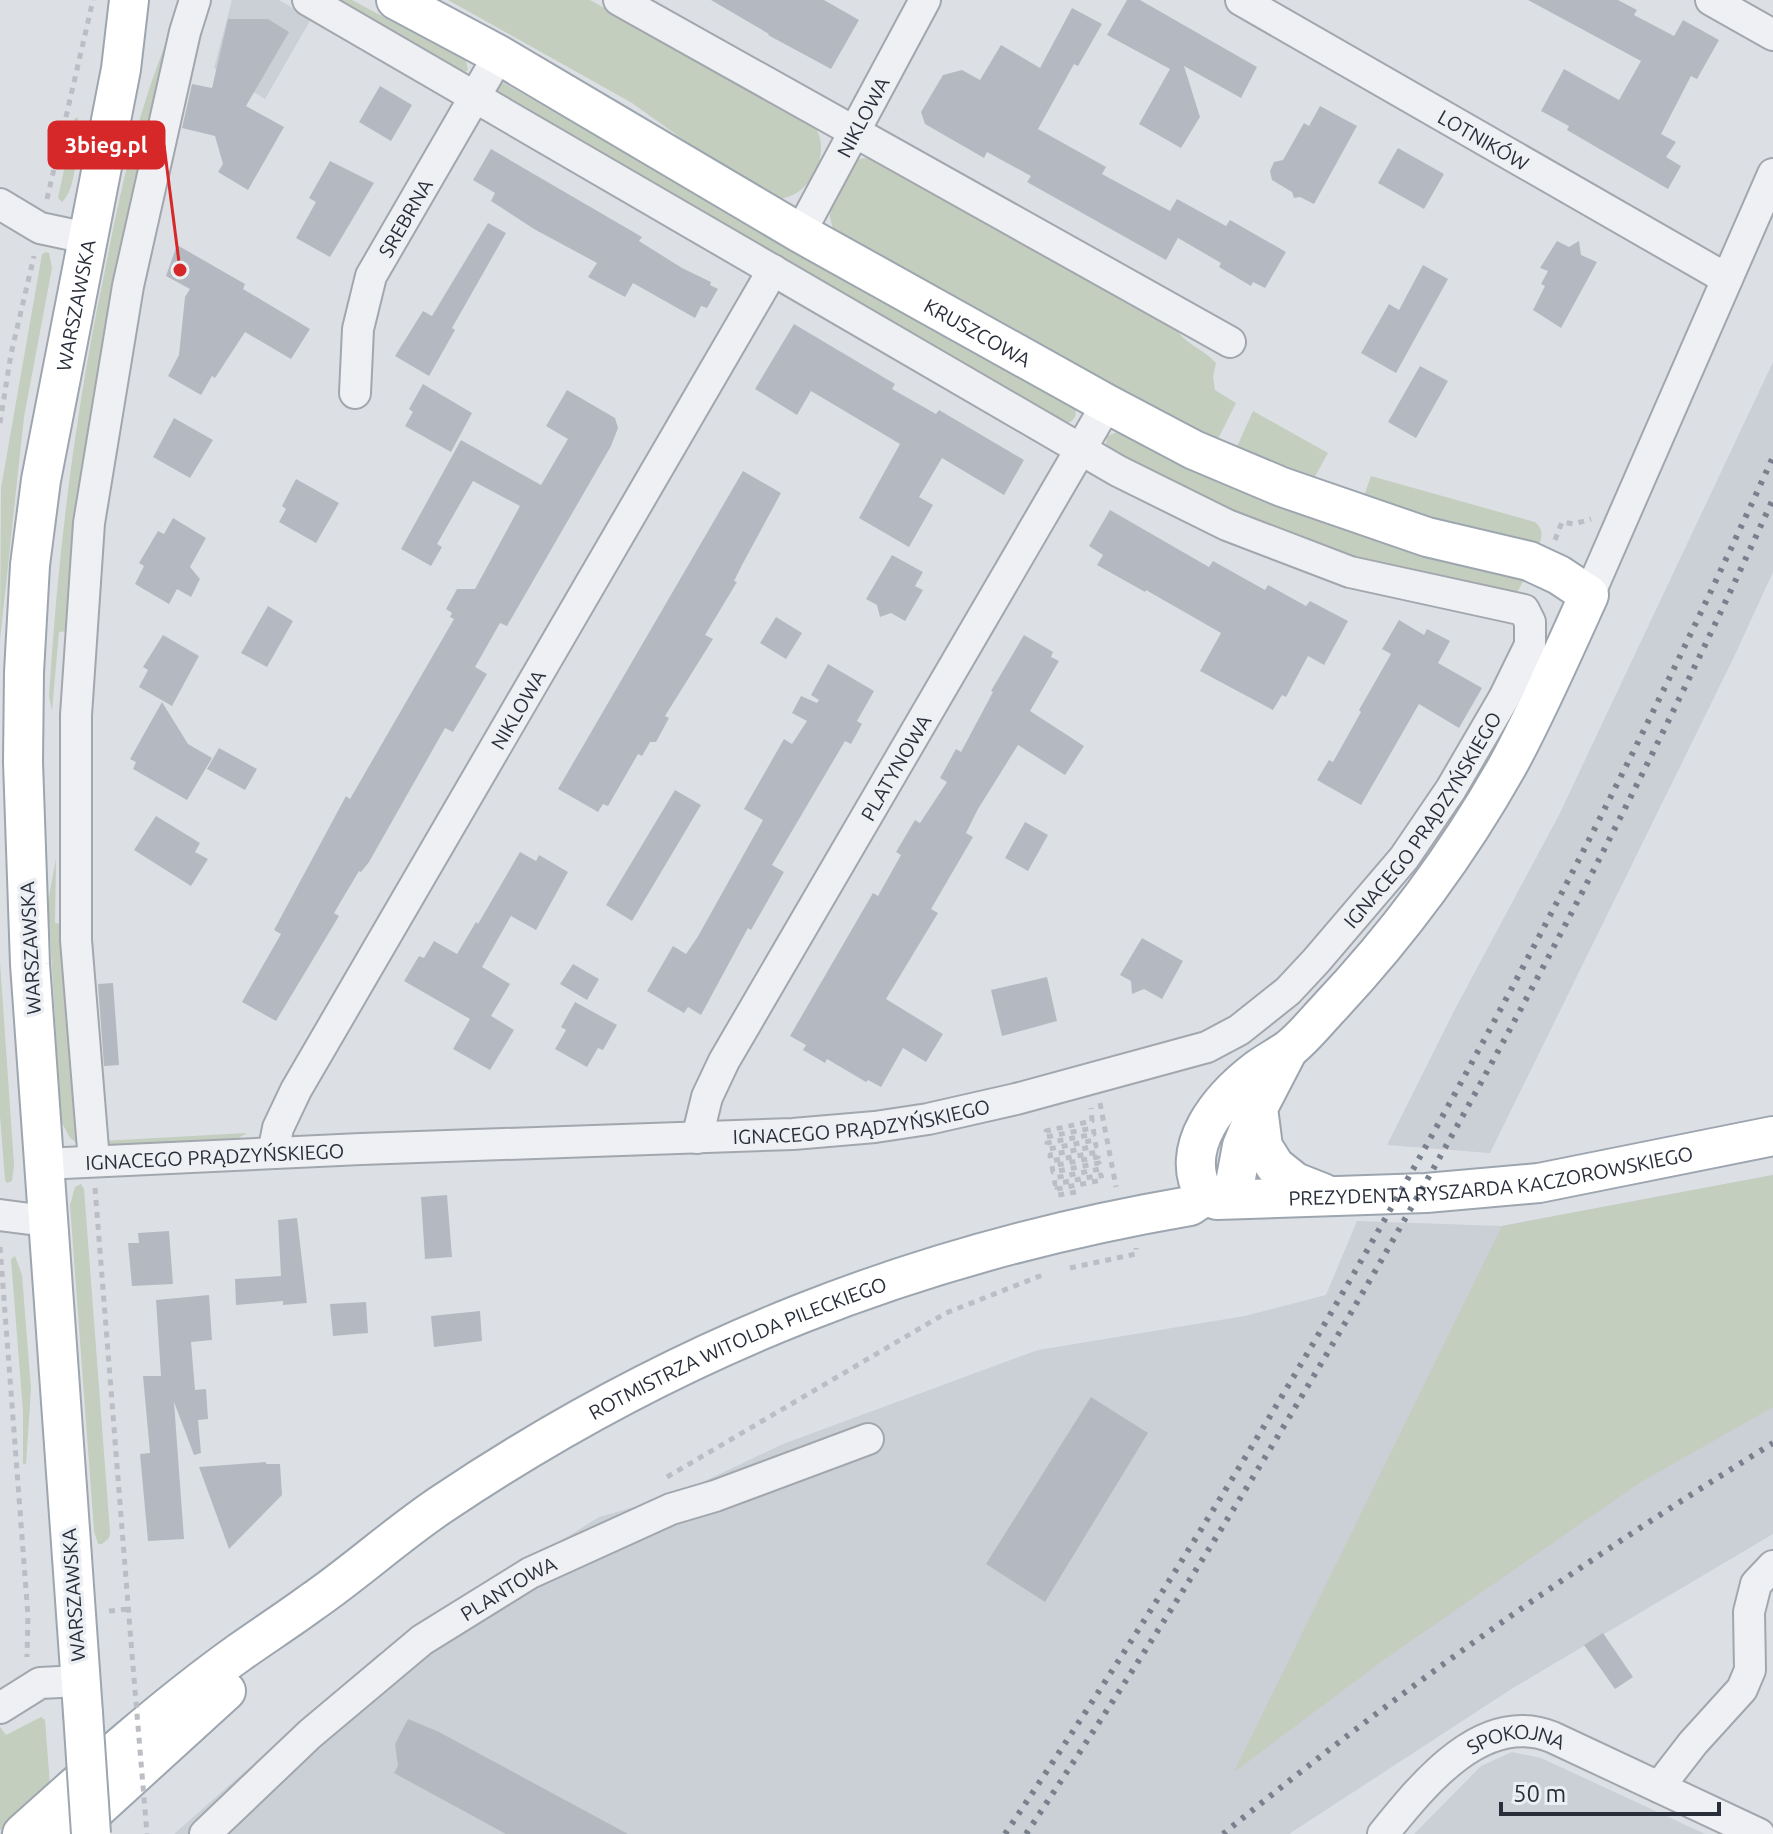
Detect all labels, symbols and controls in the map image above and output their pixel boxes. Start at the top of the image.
street label: NIKLOWA [831,73,893,161]
street label: LOTNIKÓW [1434,104,1533,174]
callout: 3bieg.pl [49,122,164,168]
text: 3bieg.pl [65,132,148,157]
street label: SREBRNA [373,174,436,261]
street label: WARSZAWSKA [51,237,99,373]
street label: KRUSZCOWA [920,293,1035,371]
street label: NIKLOWA [485,665,550,753]
street label: IGNACEGO PRĄDZYŃSKIEGO [1338,707,1505,932]
street label: PLATYNOWA [855,710,935,824]
street label: WARSZAWSKA [15,881,45,1015]
street label: IGNACEGO PRĄDZYŃSKIEGO [732,1094,992,1148]
street label: IGNACEGO PRĄDZYŃSKIEGO [85,1138,345,1173]
street label: PREZYDENTA RYSZARDA KACZOROWSKIEGO [1288,1141,1695,1209]
street label: ROTMISTRZA WITOLDA PILECKIEGO [584,1272,889,1424]
street label: WARSZAWSKA [57,1528,89,1662]
street label: PLANTOWA [456,1551,560,1625]
street label: SPOKOJNA [1462,1720,1569,1758]
scale bar [1501,1766,1719,1816]
text: 50 m [1513,1780,1566,1807]

